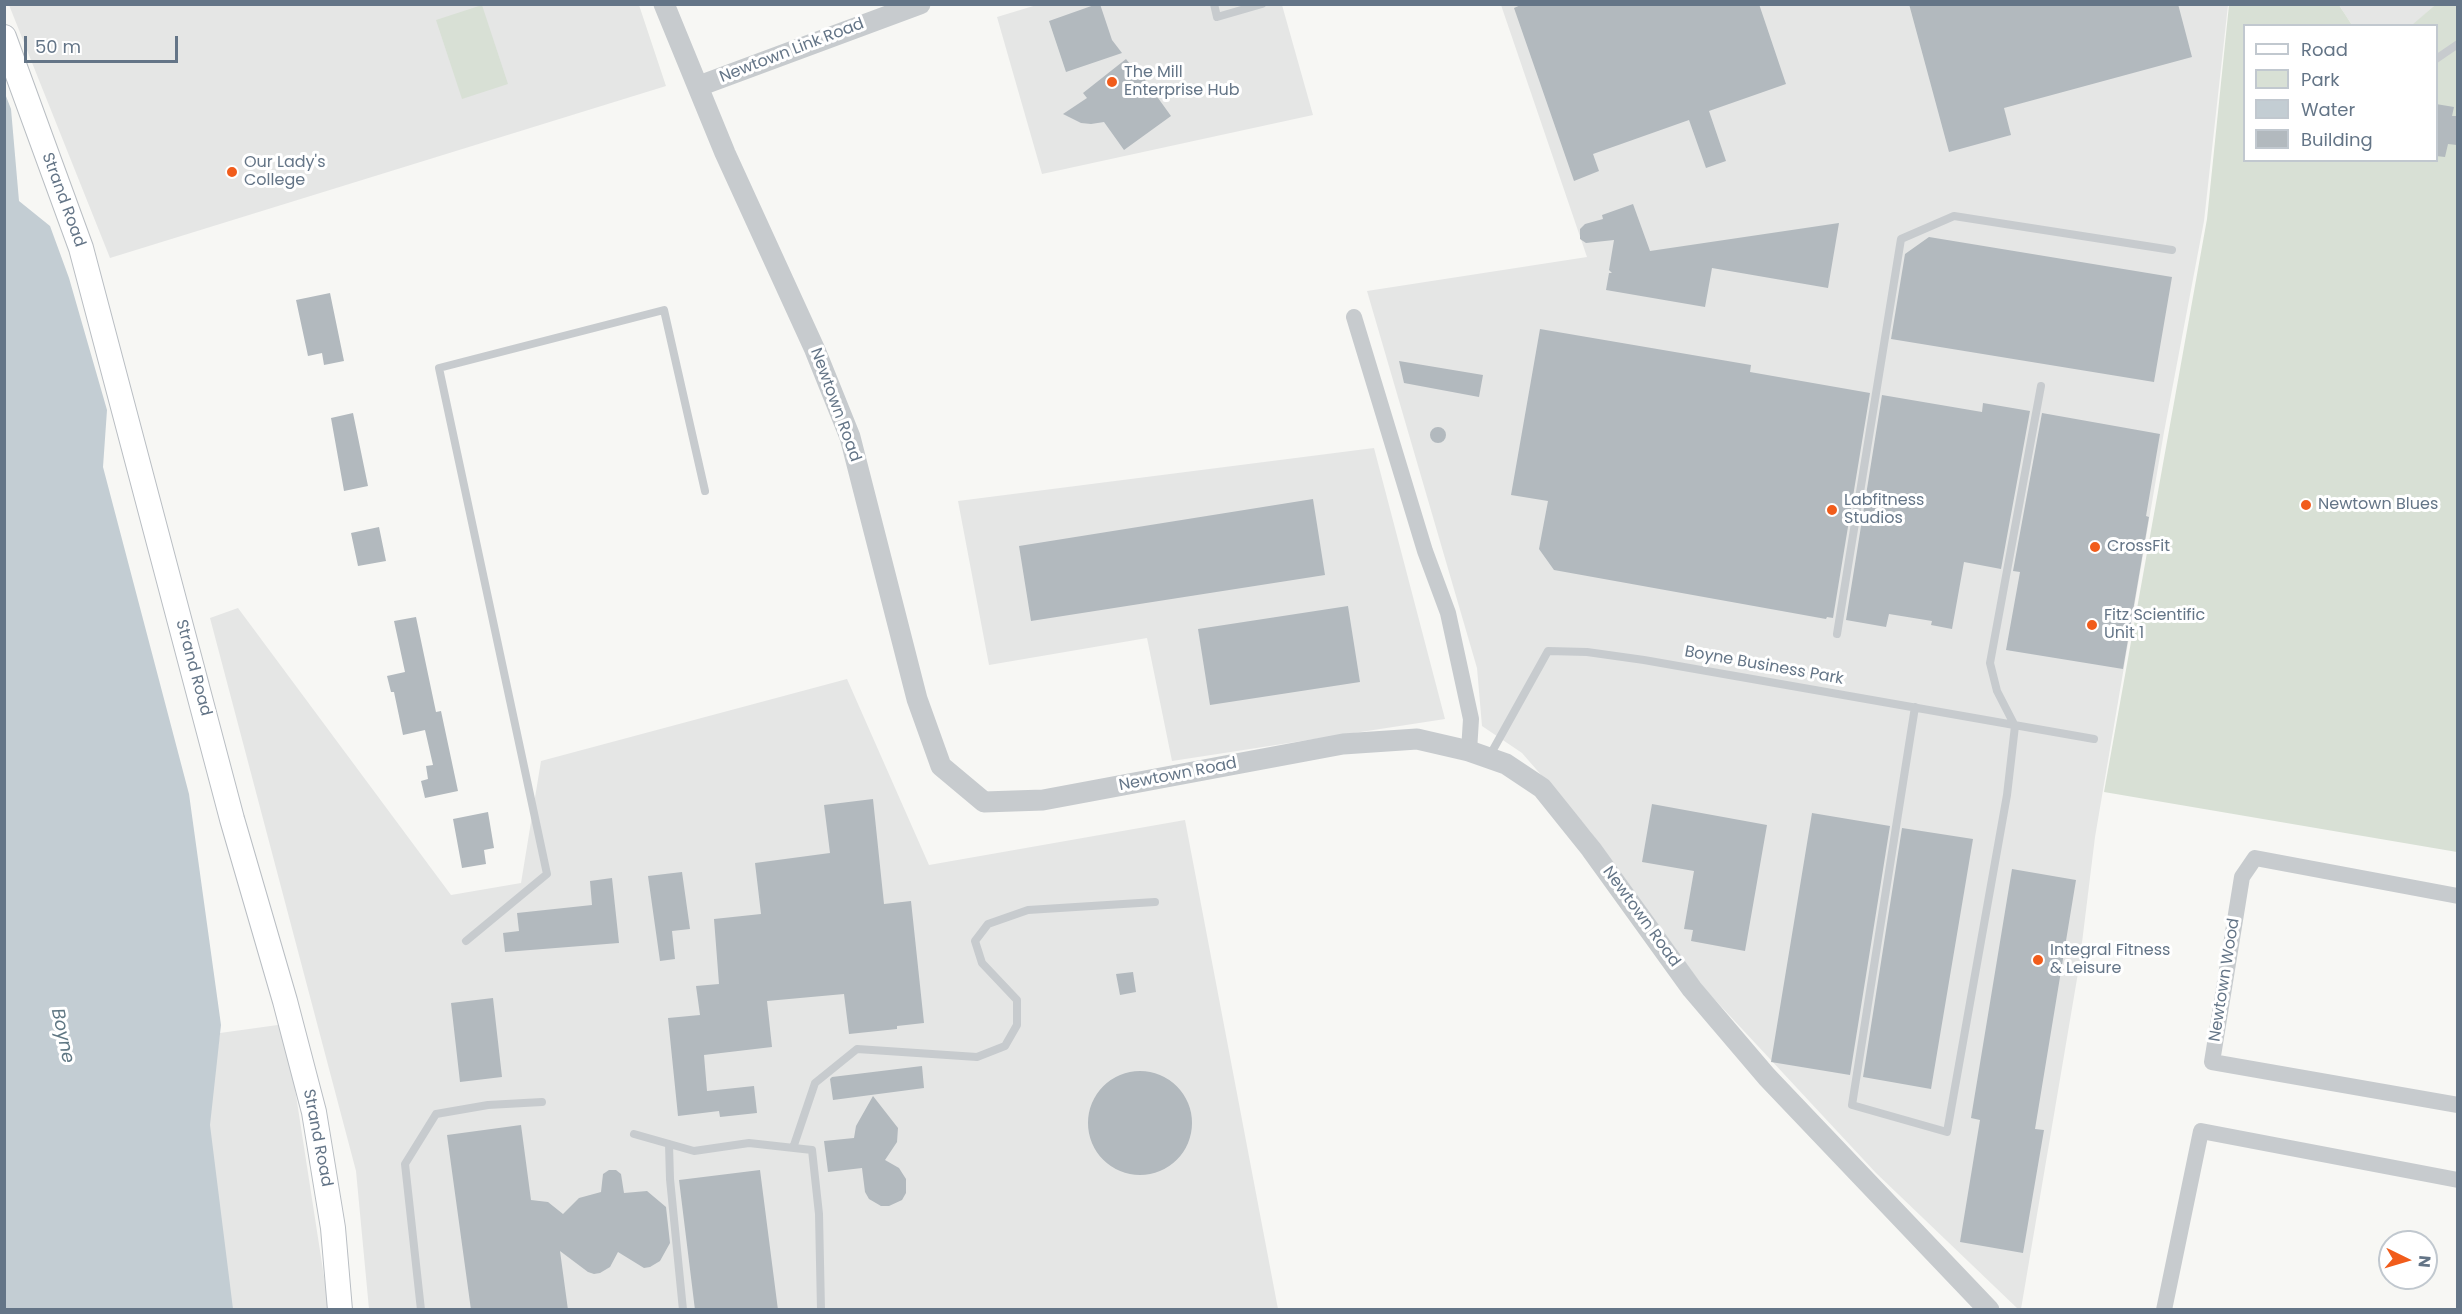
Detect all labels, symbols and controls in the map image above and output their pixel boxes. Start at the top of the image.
street label: Newtown Link Road [717,15,867,87]
scale bar [27,24,182,62]
legend [2243,24,2438,162]
text: 50 m [35,34,81,59]
text: Road [2301,37,2348,62]
place label: The Mill Enterprise Hub [1124,63,1240,101]
text: Park [2301,67,2340,92]
marker: The Mill Enterprise Hub [1105,75,1119,89]
text: Water [2301,97,2355,122]
text: Building [2301,127,2373,152]
street label: Strand Road [37,150,89,250]
place label: Our Lady's College [244,153,326,191]
marker: Our Lady's College [225,165,239,179]
street label: Newtown Road [806,346,864,464]
place label: Labfitness Studios [1844,491,1924,529]
place label: Newtown Blues [2318,495,2438,515]
marker: Newtown Blues [2299,498,2313,512]
marker: Labfitness Studios [1825,503,1839,517]
place label: CrossFit [2107,537,2170,557]
marker: CrossFit [2088,540,2102,554]
place label: Fitz Scientific Unit 1 [2104,606,2205,644]
street label: Strand Road [171,618,215,718]
marker: Fitz Scientific Unit 1 [2085,618,2099,632]
street label: Boyne Business Park [1683,643,1845,689]
street label: Newtown Road [1117,754,1239,796]
street label: Newtown Road [1598,863,1684,971]
street label: Newtown Wood [2206,917,2244,1043]
place label: Integral Fitness & Leisure [2050,941,2170,979]
marker: Integral Fitness & Leisure [2031,953,2045,967]
water label: Boyne [46,1007,78,1065]
street label: Strand Road [298,1088,336,1188]
north arrow [2378,1230,2438,1290]
text: N [2412,1254,2436,1268]

